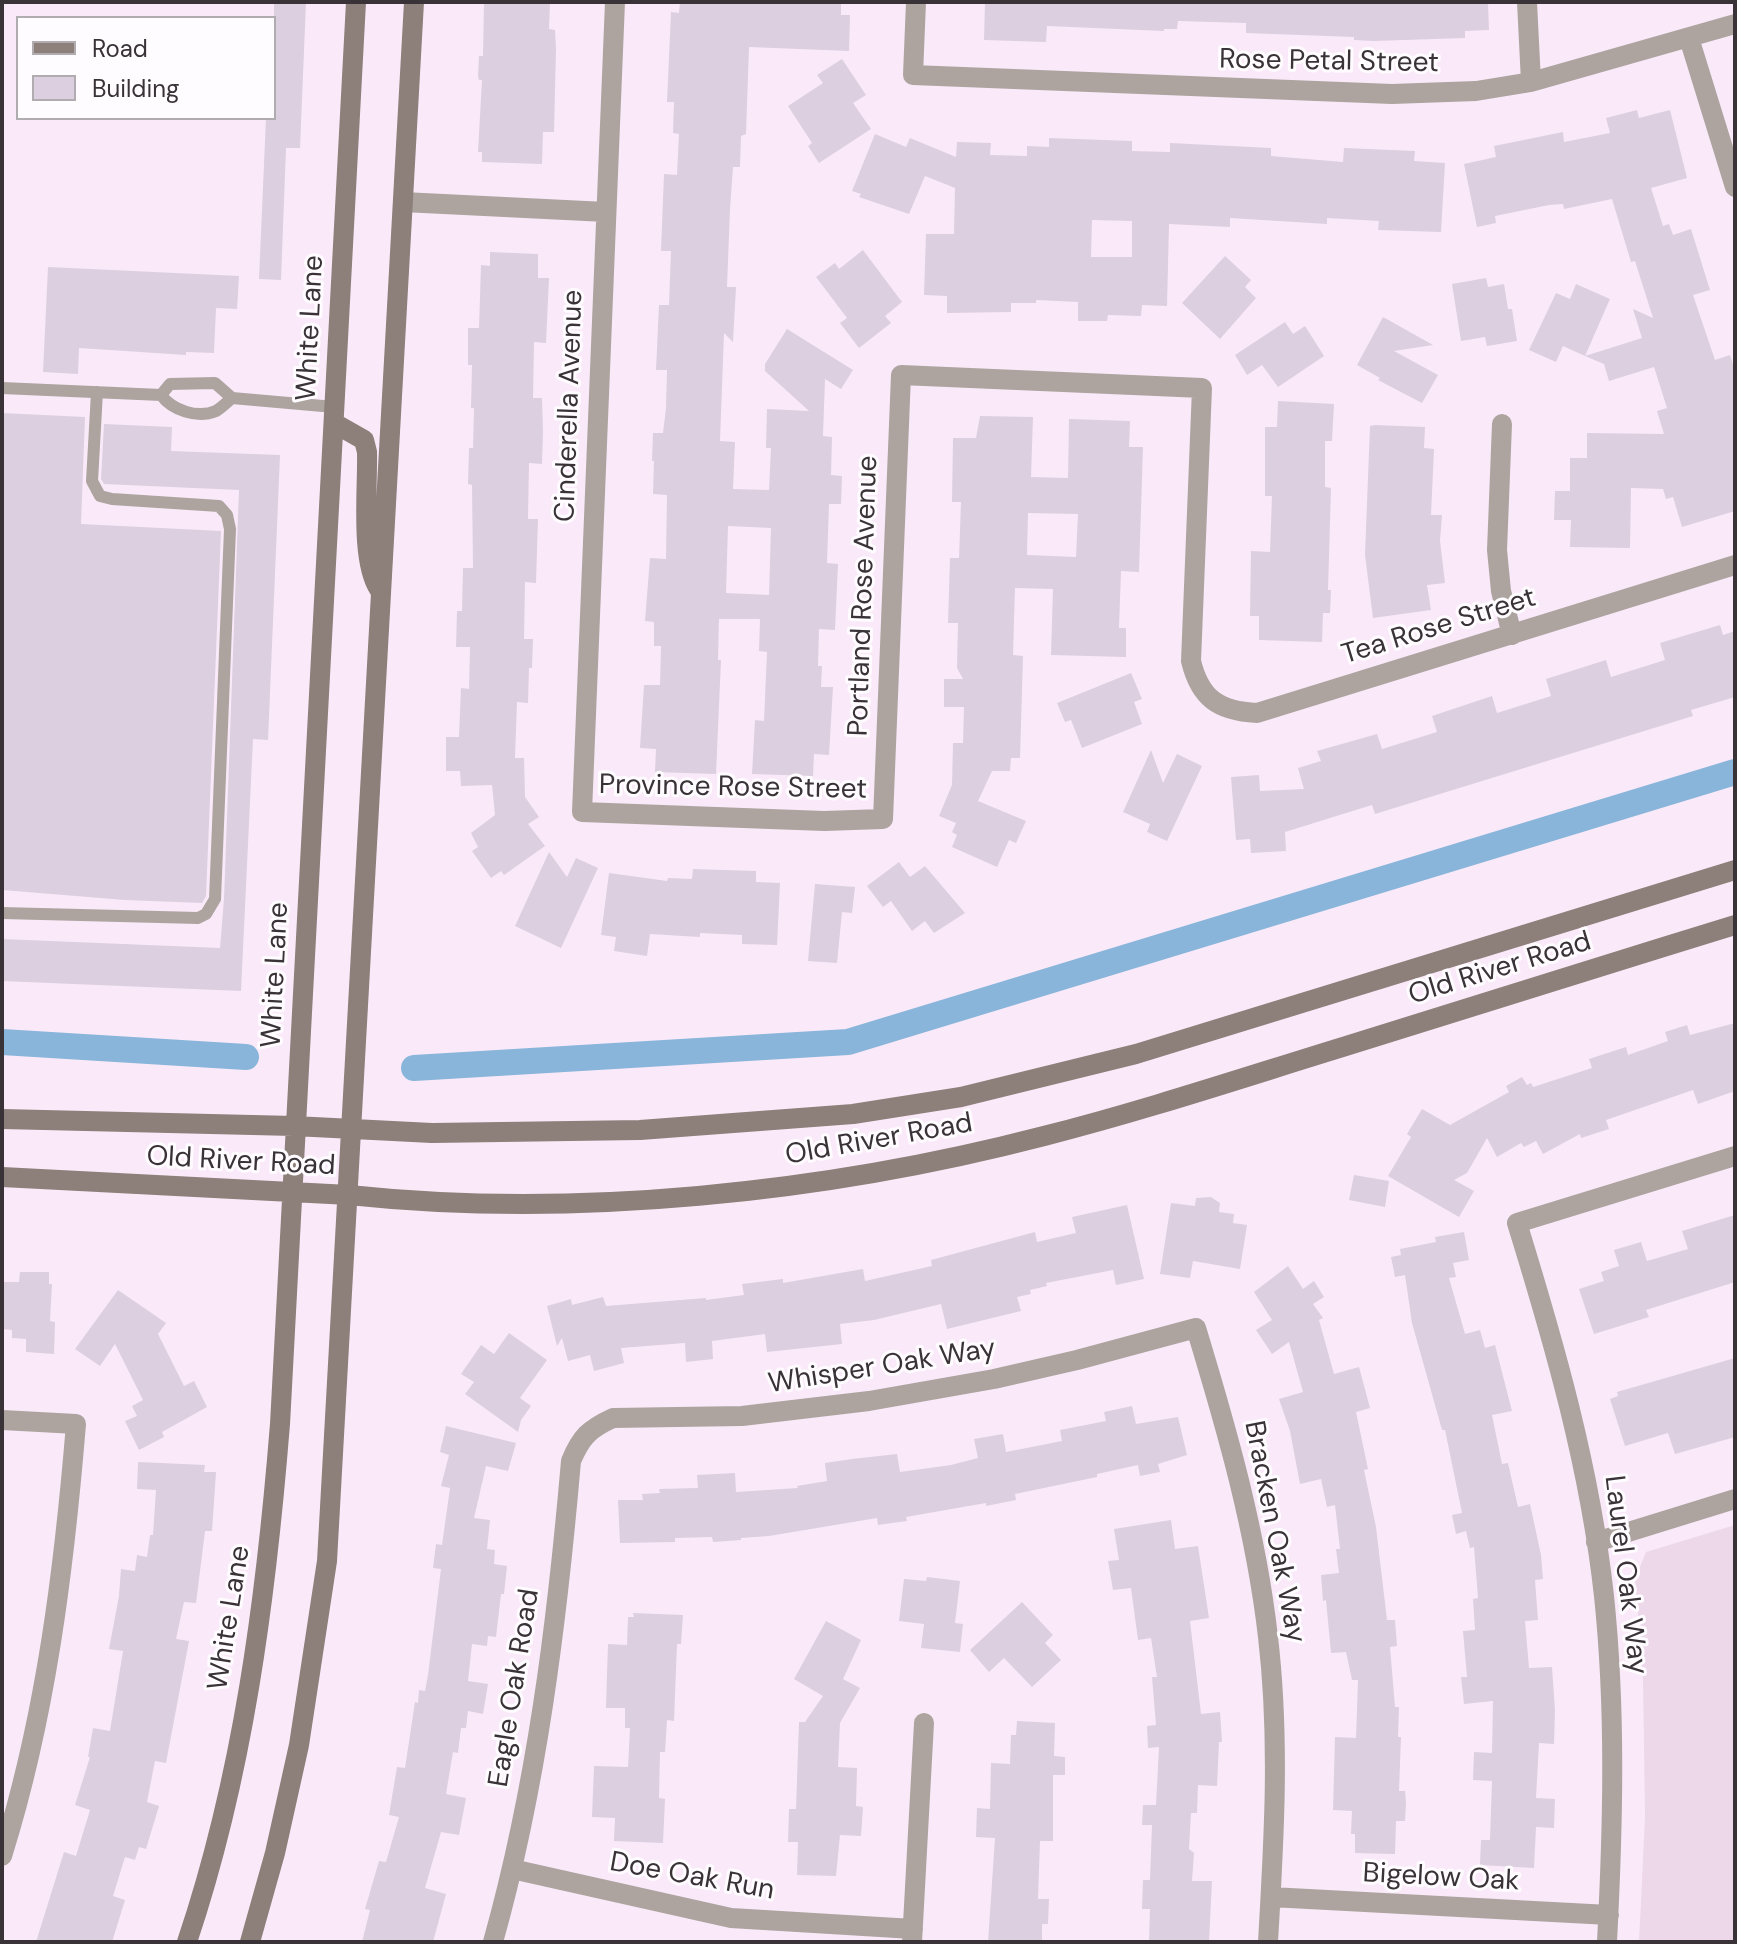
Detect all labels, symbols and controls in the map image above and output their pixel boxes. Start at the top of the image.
legend [16,16,276,120]
text: Road [92,33,148,64]
street label: Rose Petal Street [1219,43,1439,81]
text: Building [92,73,179,104]
street label: White Lane [290,254,332,402]
street label: Cinderella Avenue [549,289,591,523]
street label: Portland Rose Avenue [842,455,886,737]
street label: Tea Rose Street [1338,582,1540,672]
street label: Province Rose Street [599,769,867,807]
street label: White Lane [255,901,297,1049]
street label: Old River Road [1405,925,1595,1013]
street label: Old River Road [783,1107,975,1173]
street label: Old River Road [146,1140,336,1184]
street label: Whisper Oak Way [766,1332,998,1402]
street label: Bracken Oak Way [1236,1418,1312,1646]
street label: Laurel Oak Way [1596,1474,1654,1676]
street label: White Lane [202,1543,258,1693]
street label: Eagle Oak Road [483,1587,547,1789]
street label: Doe Oak Run [607,1846,777,1908]
street label: Bigelow Oak [1362,1857,1520,1899]

